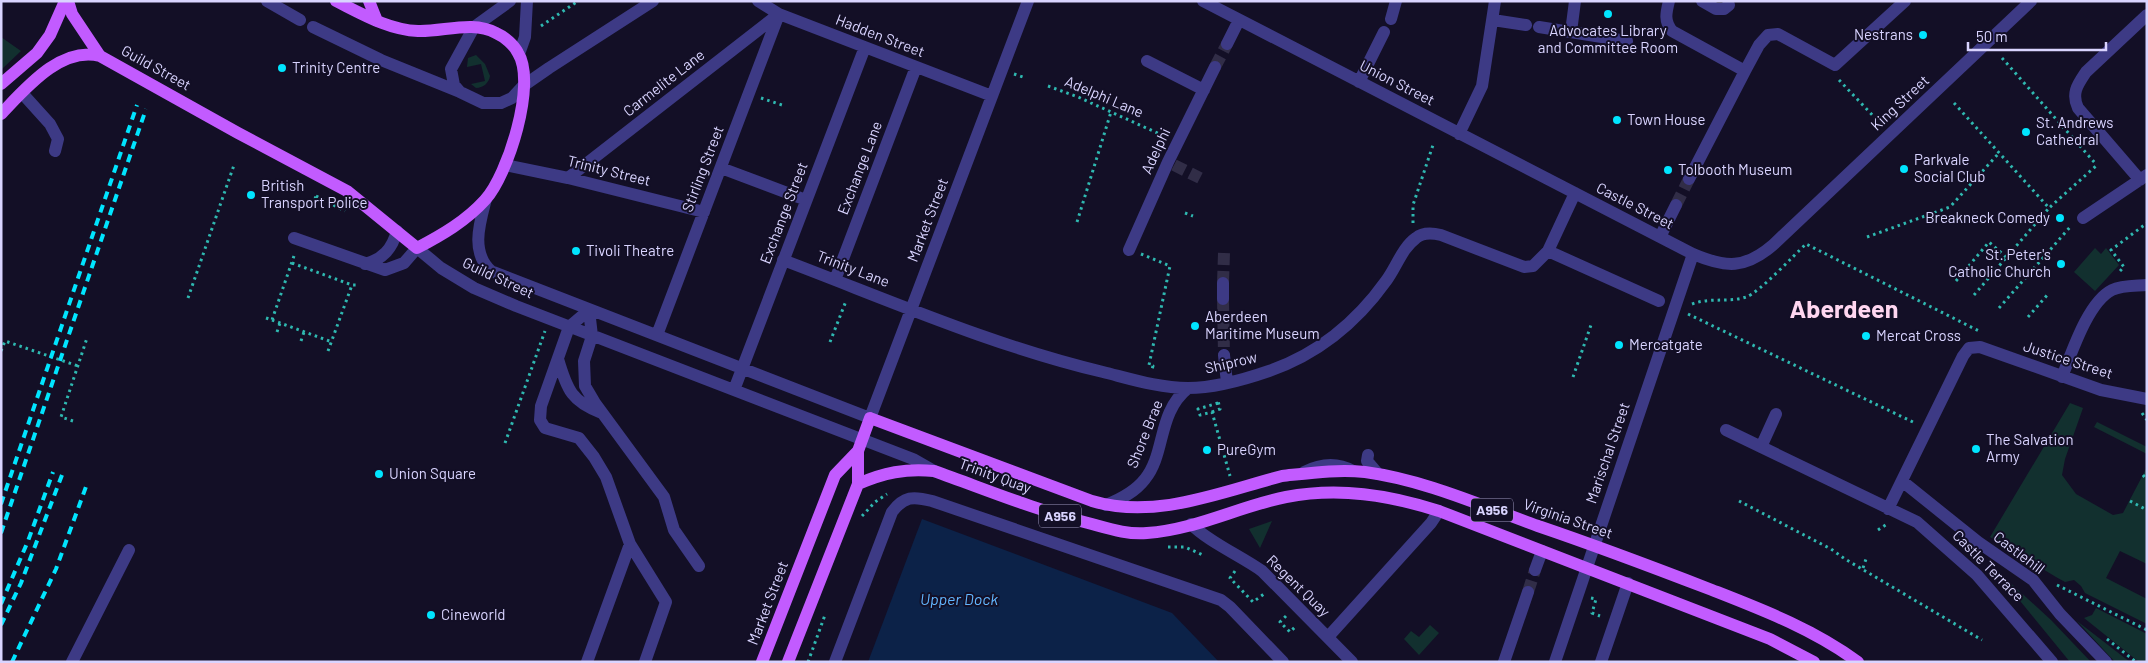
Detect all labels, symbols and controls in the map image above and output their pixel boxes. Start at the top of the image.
marker: Advocates Library and Committee Room [1602,8,1614,20]
street label: Hadden Street [833,10,927,60]
scale bar [1968,20,2106,52]
place label: Advocates Library and Committee Room [1538,21,1678,56]
place label: Nestrans [1854,25,1913,43]
text: 50 m [1976,27,2008,45]
marker: Nestrans [1917,29,1929,41]
street label: Guild Street [119,41,194,94]
street label: Carmelite Lane [619,45,708,120]
street label: Union Street [1357,56,1438,109]
place label: Trinity Centre [292,58,380,76]
marker: Trinity Centre [276,62,288,74]
street label: Adelphi Lane [1062,71,1147,121]
street label: King Street [1866,71,1932,134]
place label: Town House [1627,110,1706,128]
place label: St. Andrews Cathedral [2036,113,2113,148]
marker: Town House [1611,114,1623,126]
street label: Exchange Lane [833,118,885,217]
street label: Stirling Street [677,123,727,214]
street label: Adelphi [1137,125,1174,176]
marker: St. Andrews Cathedral [2020,126,2032,138]
place label: Parkvale Social Club [1914,150,1985,185]
street label: Trinity Street [566,151,653,189]
street label: Exchange Street [755,159,811,266]
place label: Tolbooth Museum [1678,160,1792,178]
marker: Parkvale Social Club [1898,163,1910,175]
marker: Tolbooth Museum [1662,164,1674,176]
street label: Market Street [903,175,951,264]
place label: British Transport Police [261,176,367,211]
street label: Castle Street [1594,178,1677,232]
marker: British Transport Police [245,189,257,201]
place label: Breakneck Comedy [1925,208,2050,226]
marker: Breakneck Comedy [2054,212,2066,224]
place label: Tivoli Theatre [586,241,674,259]
marker: Tivoli Theatre [570,245,582,257]
place label: St. Peter's Catholic Church [1948,245,2051,280]
street label: Trinity Lane [814,246,892,290]
street label: Guild Street [460,253,537,301]
marker: St. Peter's Catholic Church [2055,258,2067,270]
district label: Aberdeen [1790,293,1898,323]
place label: Aberdeen Maritime Museum [1205,307,1320,342]
marker: Aberdeen Maritime Museum [1189,320,1201,332]
place label: Mercat Cross [1876,326,1961,344]
marker: Mercat Cross [1860,330,1872,342]
place label: Mercatgate [1629,335,1703,353]
street label: Justice Street [2021,336,2115,382]
marker: Mercatgate [1613,339,1625,351]
street label: Shiprow [1203,347,1259,377]
street label: Shore Brae [1122,397,1166,470]
street label: Marischal Street [1581,400,1633,506]
place label: The Salvation Army [1986,430,2073,465]
place label: PureGym [1217,440,1276,458]
marker: The Salvation Army [1970,443,1982,455]
marker: PureGym [1201,444,1213,456]
street label: Trinity Quay [957,454,1034,496]
place label: Union Square [389,464,476,482]
marker: Union Square [373,468,385,480]
street label: Virginia Street [1521,494,1615,542]
road number: A956 [1471,498,1513,522]
road number: A956 [1039,504,1081,528]
street label: Castle Terrace [1949,526,2028,605]
street label: Castlehill [1990,527,2049,577]
street label: Regent Quay [1263,551,1334,620]
street label: Market Street [743,558,791,647]
water label: Upper Dock [920,589,998,608]
place label: Cineworld [441,605,506,623]
marker: Cineworld [425,609,437,621]

